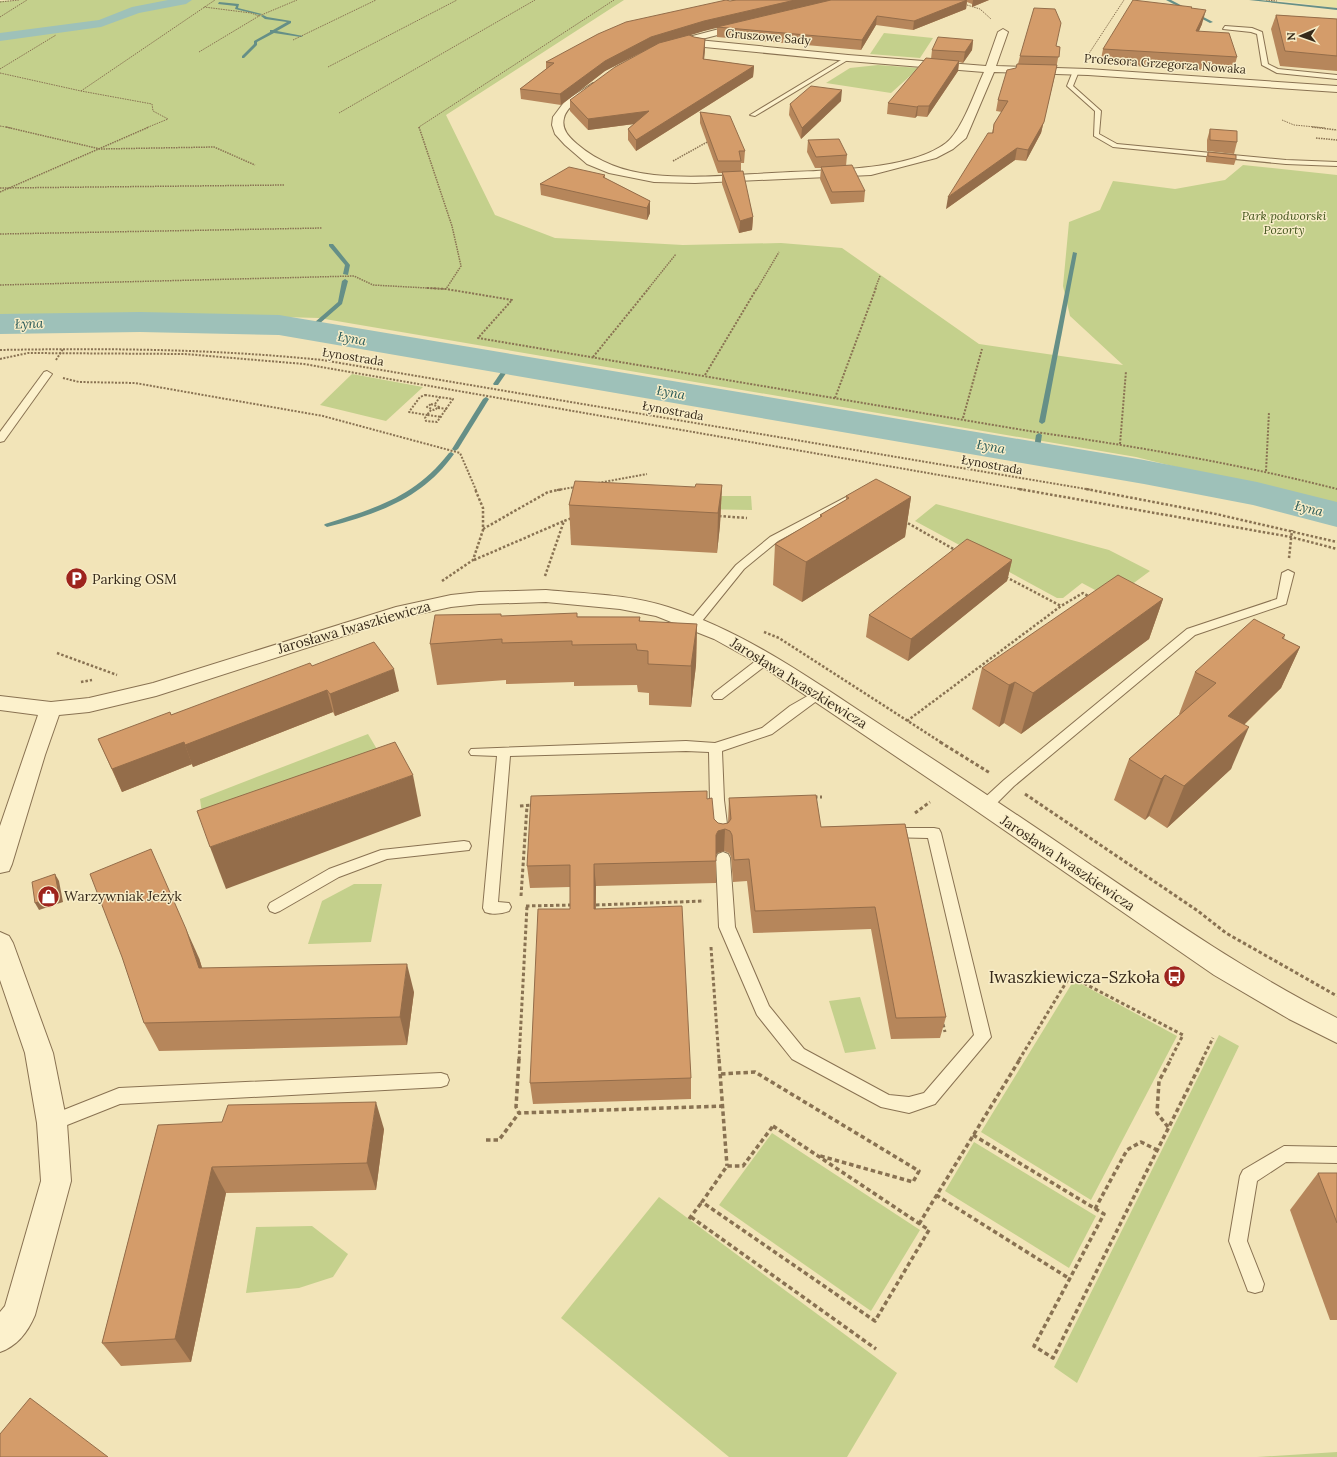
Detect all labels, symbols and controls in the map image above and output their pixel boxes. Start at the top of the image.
north arrow [1281,16,1321,56]
street label: Gruszowe Sady [725,25,812,48]
text: N [1284,31,1298,41]
street label: Profesora Grzegorza Nowaka [1084,50,1247,77]
park label: Park podworski Pozorty [1242,208,1326,237]
water label: Łyna [14,314,44,332]
water label: Łyna [336,328,368,349]
street label: Łynostrada [321,344,385,369]
water label: Łyna [655,382,687,403]
street label: Łynostrada [641,398,705,423]
water label: Łyna [975,436,1007,457]
street label: Łynostrada [960,452,1024,477]
water label: Łyna [1293,497,1326,520]
parking icon: Parking OSM [63,566,89,592]
place label: Parking OSM [92,570,177,588]
street label: Jarosława Iwaszkiewicza [274,597,433,658]
street label: Jarosława Iwaszkiewicza [726,633,871,733]
street label: Jarosława Iwaszkiewicza [996,811,1139,915]
shop icon: Warzywniak Jeżyk [36,883,62,909]
place label: Warzywniak Jeżyk [64,887,182,905]
bus stop icon: Iwaszkiewicza-Szkoła [1162,964,1188,990]
place label: Iwaszkiewicza-Szkoła [989,966,1160,988]

